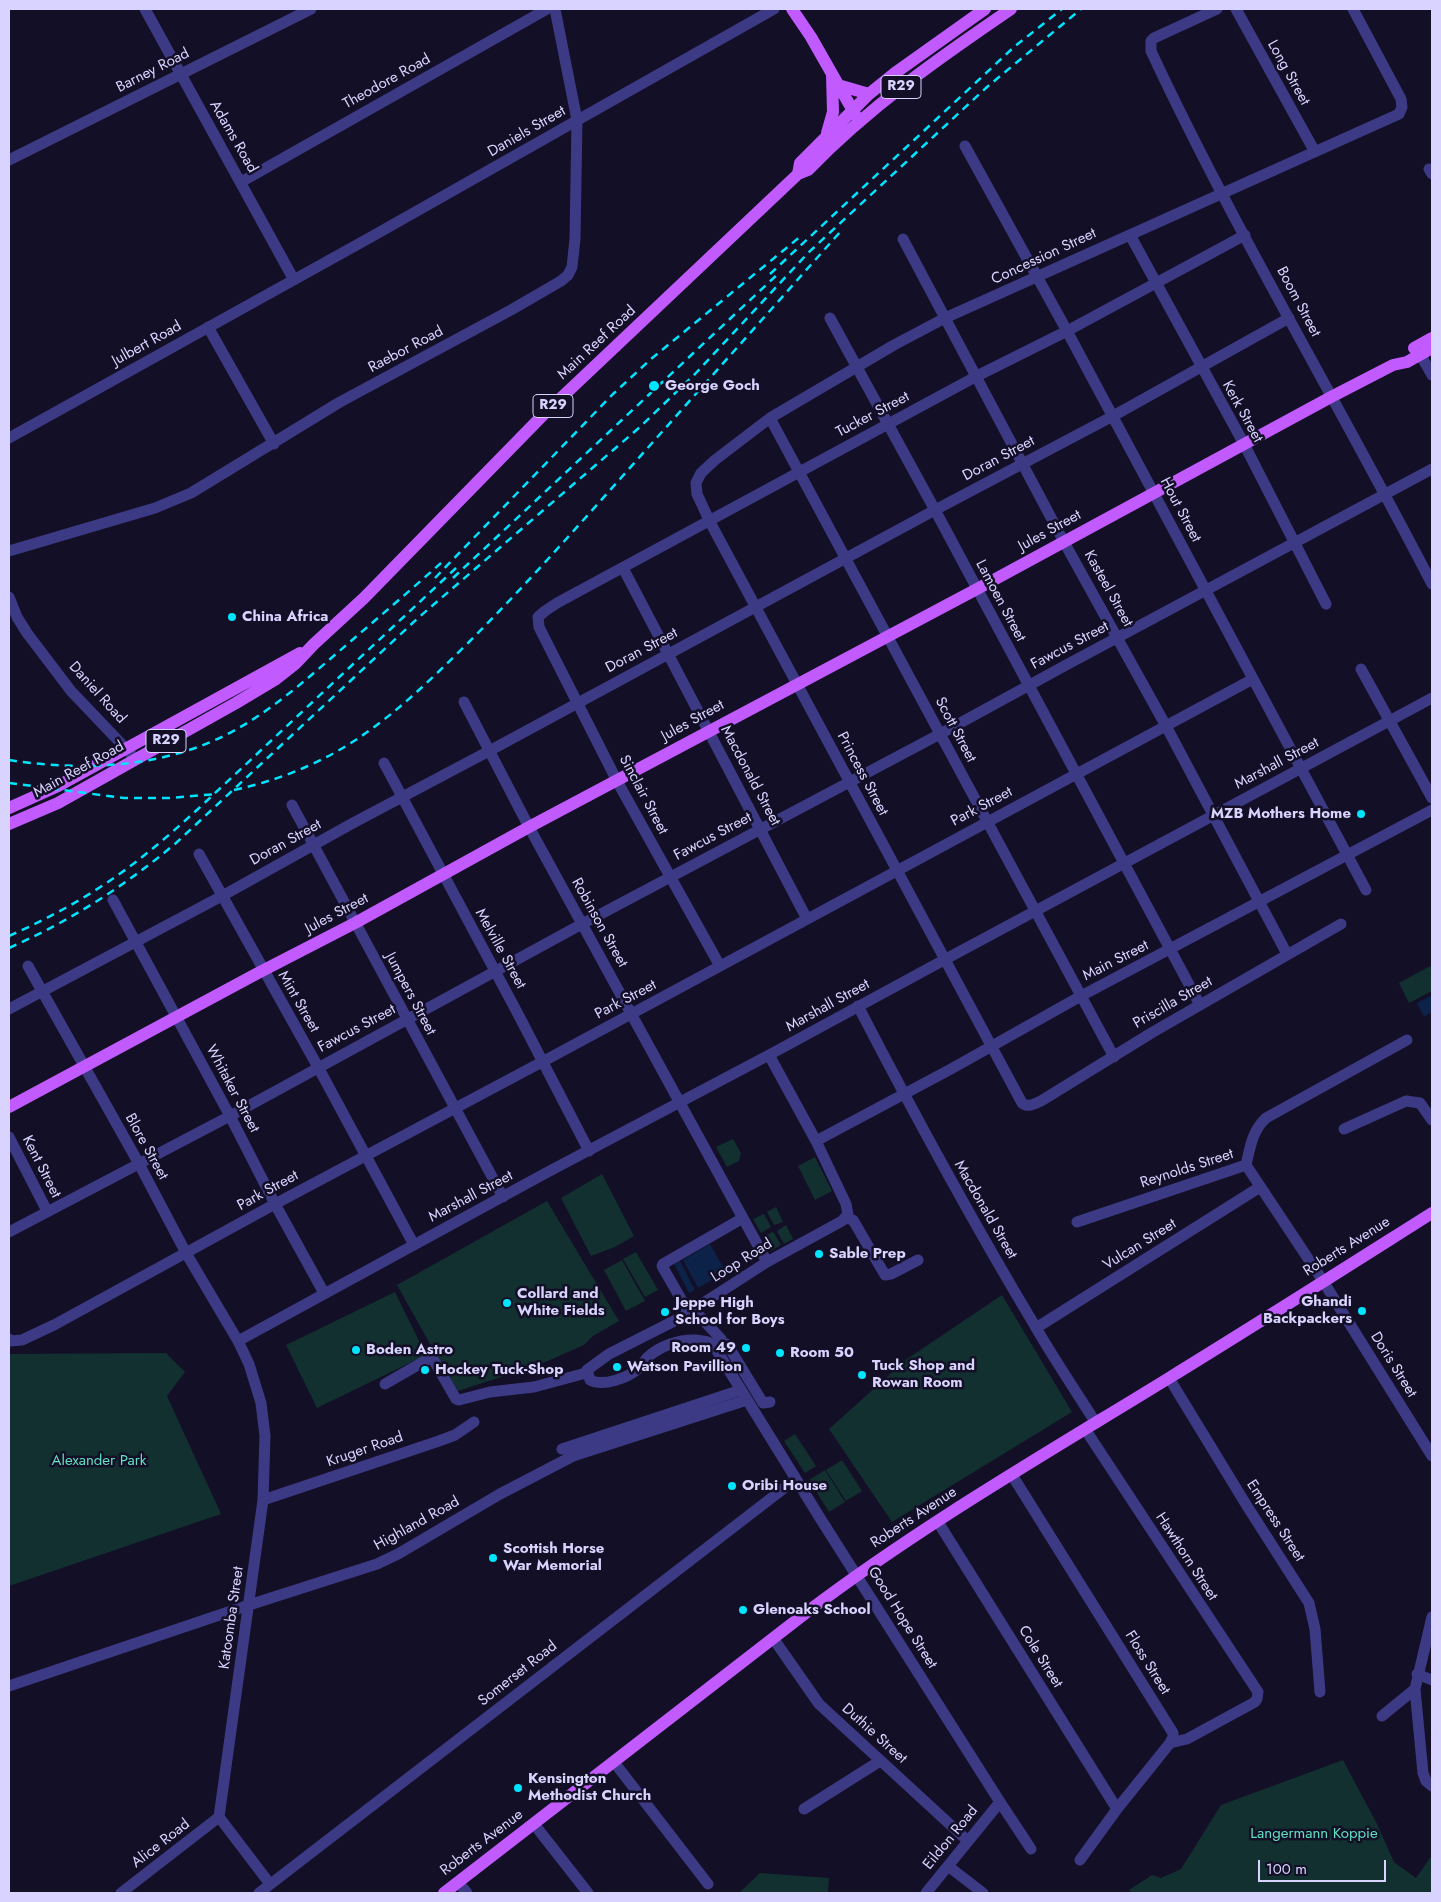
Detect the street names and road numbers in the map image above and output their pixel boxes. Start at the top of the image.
street label: Long Street [1263,37,1313,109]
street label: Barney Road [113,45,193,97]
street label: Theodore Road [340,51,434,113]
road number: R29 [881,75,921,98]
street label: Adams Road [205,98,261,176]
street label: Daniels Street [485,103,569,161]
street label: Concession Street [989,225,1099,289]
street label: Boom Street [1272,264,1324,340]
street label: Main Reef Road [554,302,640,384]
street label: Julbert Road [109,318,185,370]
street label: Raebor Road [366,323,446,377]
street label: Kerk Street [1218,378,1266,446]
street label: Tucker Street [833,388,913,442]
road number: R29 [533,394,573,418]
street label: Doran Street [960,433,1038,485]
street label: Hout Street [1155,475,1205,545]
street label: Jules Street [1015,506,1085,556]
street label: Kasteel Street [1080,548,1136,630]
street label: Lamoen Street [971,557,1029,645]
street label: Fawcus Street [1028,618,1112,674]
street label: Doran Street [603,625,681,677]
street label: Daniel Road [64,658,130,728]
street label: Scott Street [930,694,980,766]
street label: Jules Street [658,696,728,746]
street label: Macdonald Street [716,723,784,829]
road number: R29 [146,729,186,752]
street label: Princess Street [832,729,892,819]
street label: Marshall Street [1232,734,1322,794]
street label: Main Reef Road [31,738,127,802]
street label: Sinclair Street [615,752,671,838]
street label: Park Street [948,783,1016,831]
street label: Fawcus Street [671,809,755,865]
street label: Doran Street [247,816,325,870]
street label: Robinson Street [567,875,631,971]
street label: Jules Street [302,890,372,938]
street label: Melville Street [471,906,529,992]
street label: Main Street [1080,937,1152,985]
street label: Jumpers Street [381,950,439,1038]
street label: Mint Street [273,968,323,1036]
street label: Priscilla Street [1130,973,1216,1033]
street label: Park Street [592,976,660,1024]
street label: Marshall Street [783,976,873,1036]
street label: Fawcus Street [315,1001,399,1057]
street label: Whitaker Street [201,1042,263,1136]
street label: Blore Street [120,1111,172,1183]
street label: Kent Street [18,1133,64,1201]
street label: Reynolds Street [1138,1145,1236,1193]
street label: Macdonald Street [950,1158,1020,1262]
street label: Park Street [234,1167,302,1215]
street label: Marshall Street [426,1167,516,1227]
street label: Roberts Avenue [1300,1213,1394,1281]
street label: Vulcan Street [1100,1215,1180,1275]
street label: Loop Road [708,1235,776,1287]
street label: Doris Street [1366,1329,1420,1401]
street label: Kruger Road [324,1429,406,1471]
street label: Empress Street [1242,1477,1308,1565]
street label: Roberts Avenue [868,1484,960,1552]
street label: Highland Road [371,1493,463,1555]
street label: Hawthorn Street [1151,1510,1221,1604]
street label: Good Hope Street [863,1564,941,1672]
street label: Katoomba Street [216,1566,248,1670]
street label: Cole Street [1014,1623,1066,1691]
street label: Floss Street [1120,1628,1174,1698]
street label: Somerset Road [475,1638,561,1710]
street label: Duthie Street [838,1700,910,1768]
street label: Eildon Road [920,1802,982,1874]
street label: Roberts Avenue [437,1806,527,1880]
street label: Alice Road [128,1816,194,1872]

